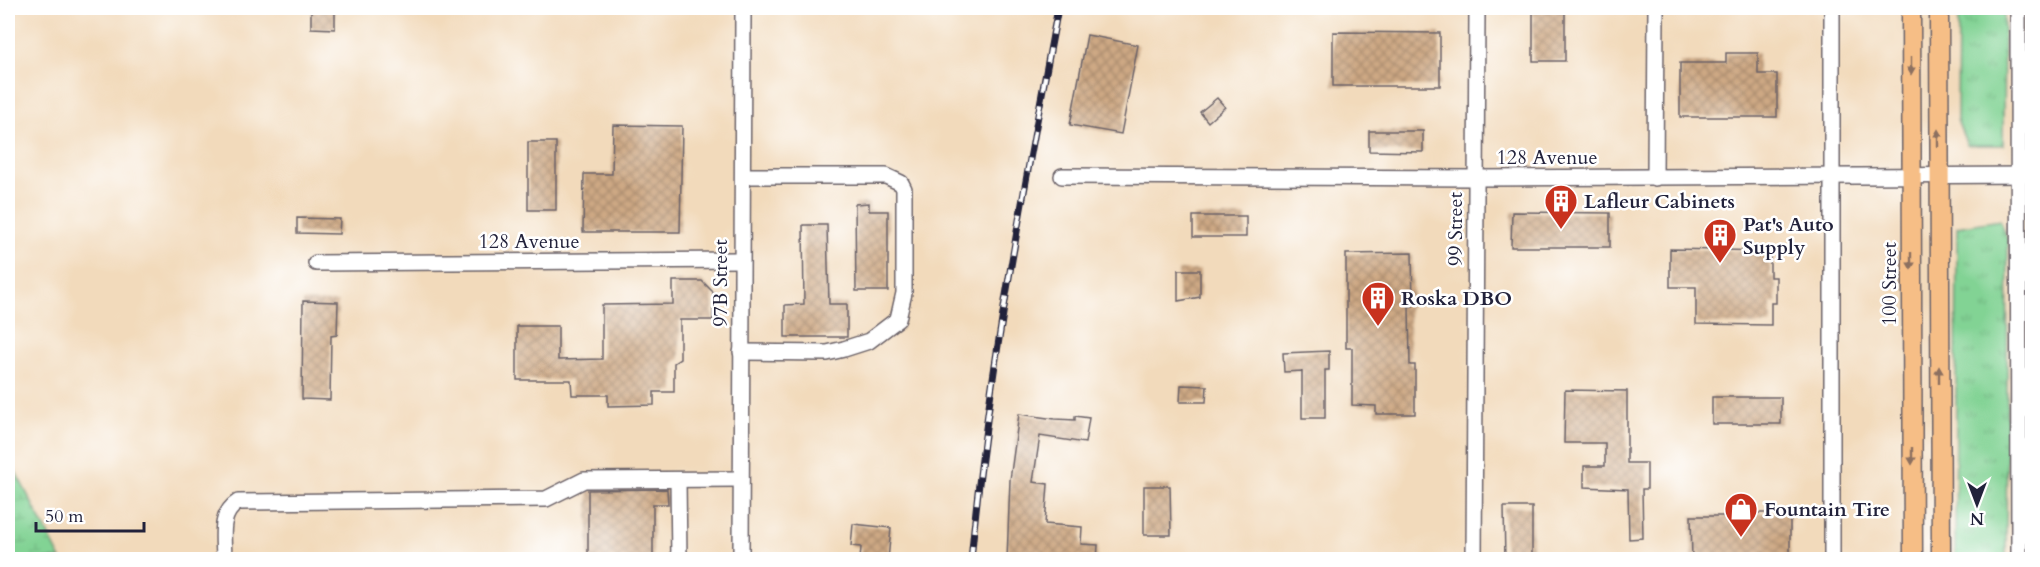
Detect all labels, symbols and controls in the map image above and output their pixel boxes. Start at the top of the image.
one-way arrow [1906,56,1916,75]
one-way arrow [1933,129,1943,148]
street label: 128 Avenue [1497,144,1597,171]
building icon: Lafleur Cabinets [1543,183,1579,230]
place label: Lafleur Cabinets [1584,188,1735,215]
street label: 99 Street [1442,191,1469,266]
place label: Pat's Auto Supply [1743,211,1834,261]
building icon: Pat's Auto Supply [1702,217,1738,264]
street label: 128 Avenue [479,228,579,255]
street label: 97B Street [707,239,734,327]
street label: 100 Street [1876,241,1903,326]
one-way arrow [1906,251,1916,270]
building icon: Roska DBO [1360,280,1396,327]
place label: Roska DBO [1401,285,1512,312]
one-way arrow [1934,366,1944,385]
one-way arrow [1907,446,1917,465]
north arrow [1947,474,2007,534]
shop icon: Fountain Tire [1723,491,1759,538]
scale bar [36,495,144,533]
place label: Fountain Tire [1764,496,1890,523]
text: 50 m [45,504,84,529]
text: N [1970,507,1984,529]

